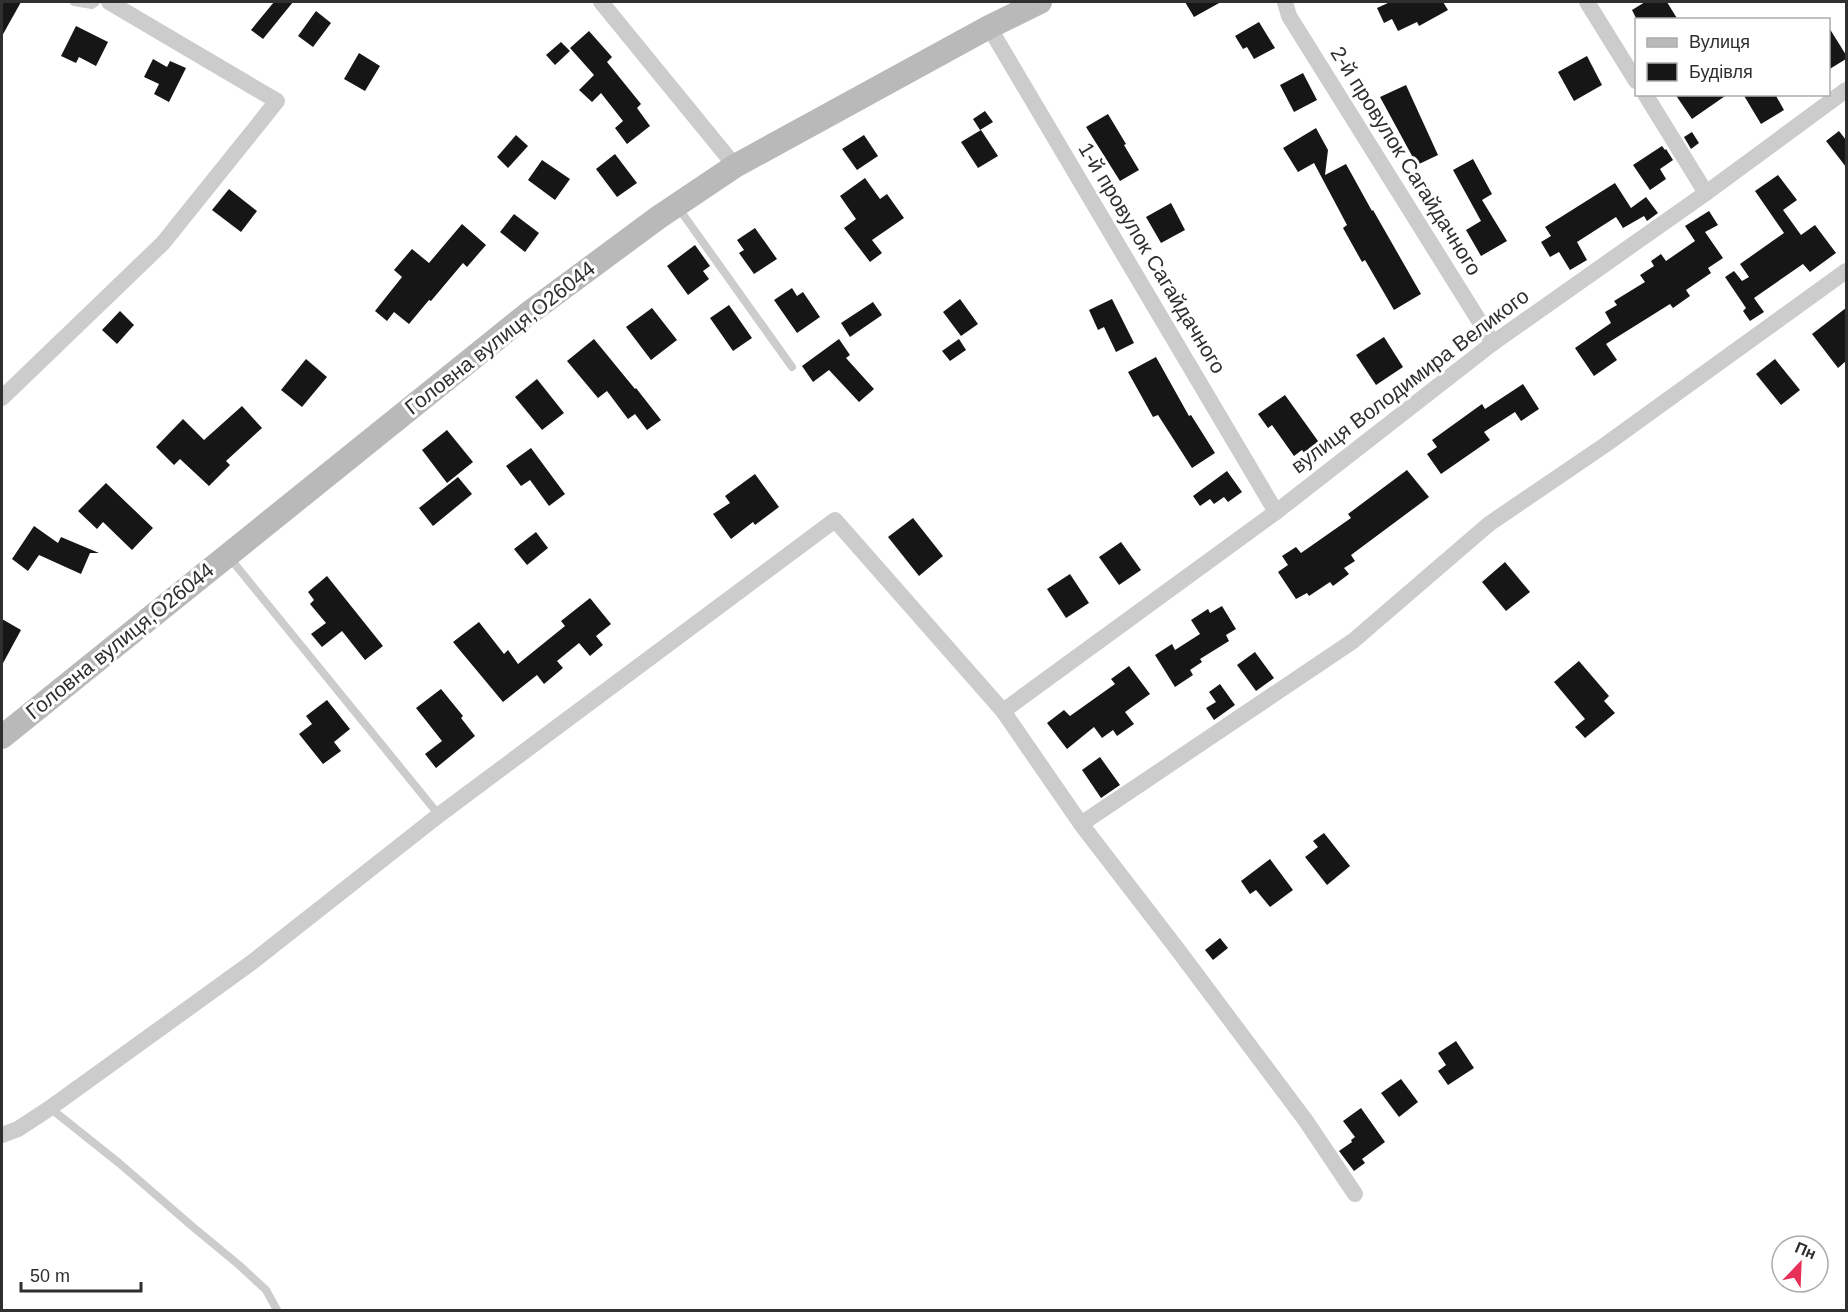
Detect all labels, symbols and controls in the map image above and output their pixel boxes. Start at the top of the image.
legend [1635,18,1830,96]
text: Вулиця [1689,32,1750,52]
street label: 2-й провулок Сагайдачного [1326,42,1486,279]
text: Будівля [1689,62,1753,82]
street label: 1-й провулок Сагайдачного [1074,138,1231,377]
street label: Головна вулиця,О26044 [400,256,599,419]
street label: вулиця Володимира Великого [1287,284,1533,477]
street label: Головна вулиця,О26044 [21,558,218,723]
north arrow [1770,1234,1830,1294]
text: Пн [1793,1239,1819,1263]
scale bar [21,1255,141,1293]
text: 50 m [30,1266,70,1286]

